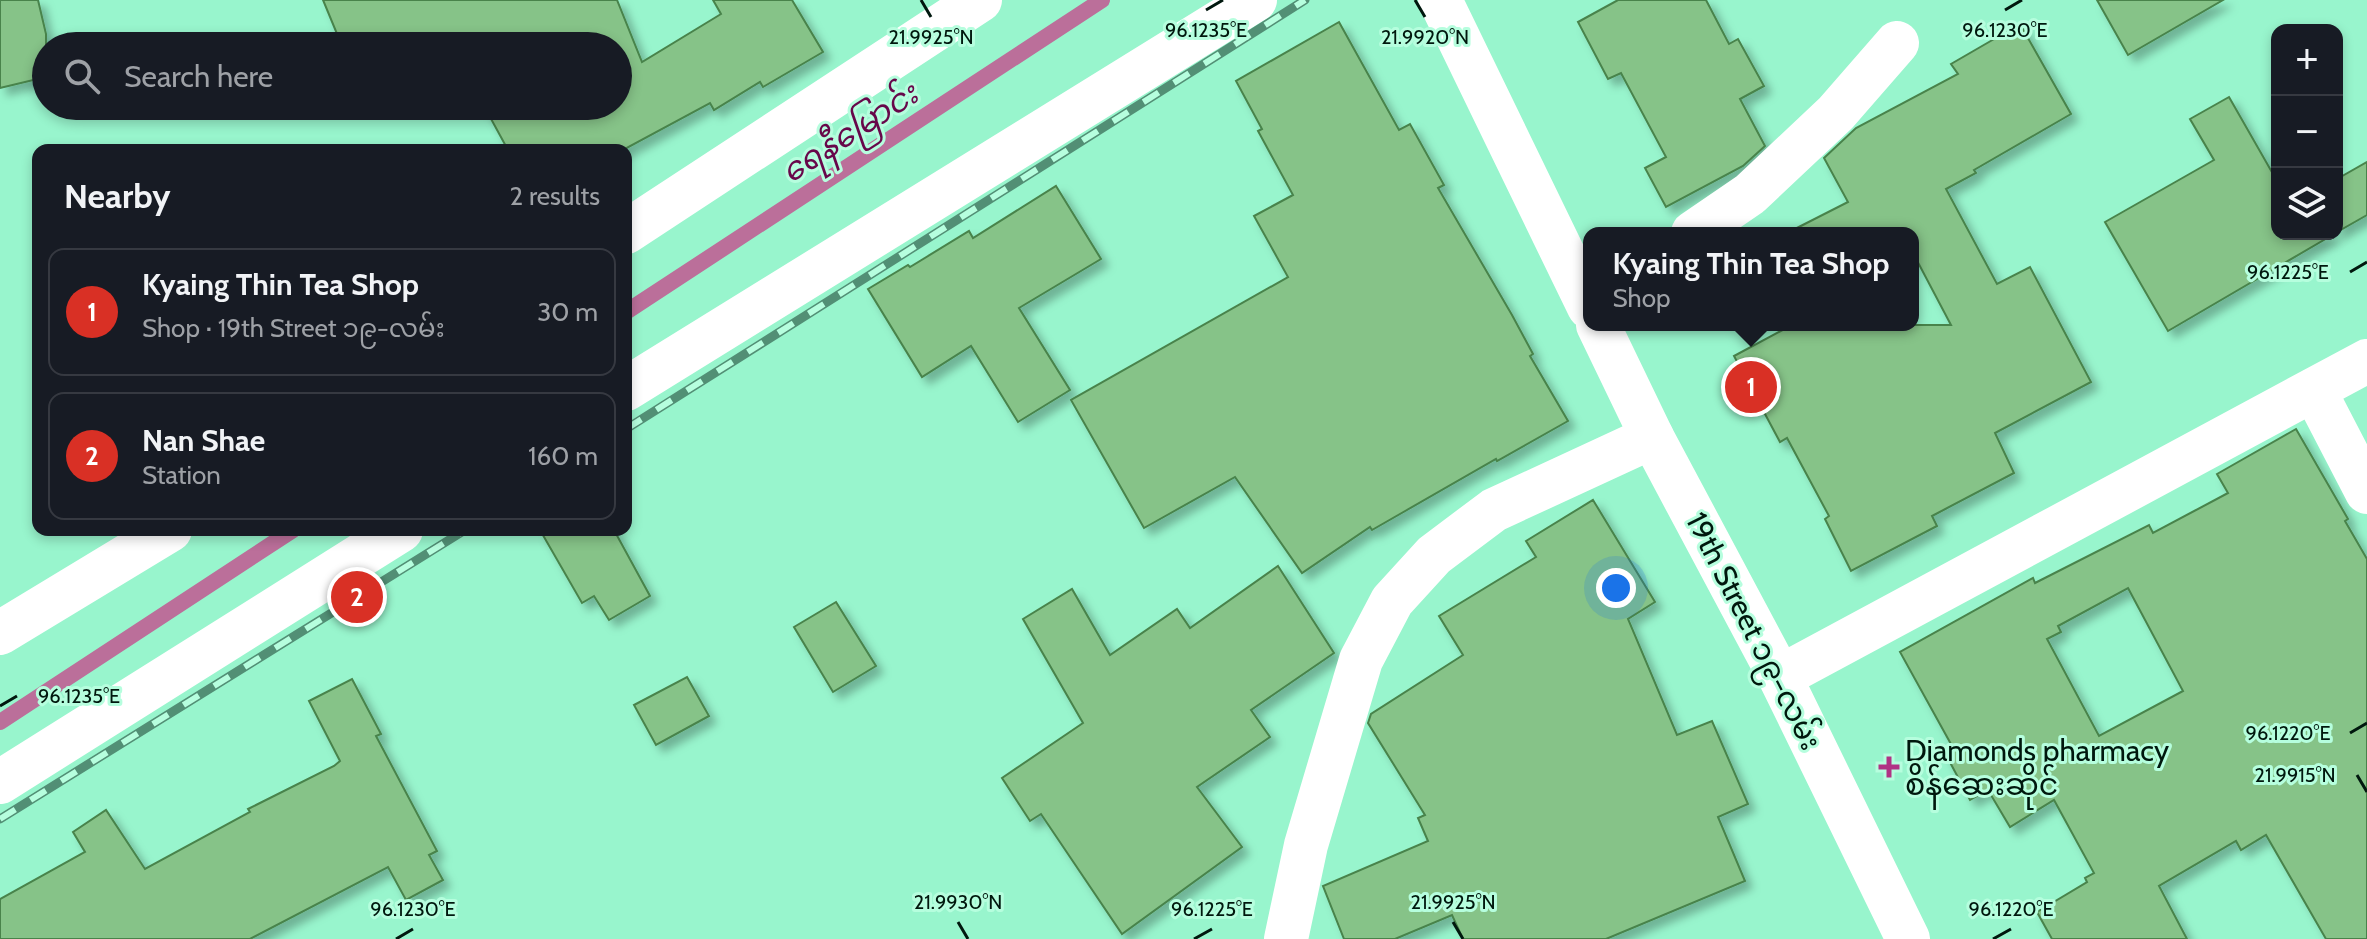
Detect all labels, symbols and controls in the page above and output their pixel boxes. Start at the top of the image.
text: 96.1235°E [1165,18,1247,42]
text: 96.1230°E [1962,18,2048,42]
map controls [2271,24,2343,240]
button: + [2271,24,2343,96]
text: 21.9925°N [888,25,974,49]
text: 21.9920°N [1381,25,1469,49]
search box [32,32,632,120]
icon: search [60,54,104,98]
text: Search here [124,58,273,95]
water label: ရေနီမြောင်း [772,71,930,196]
button: − [2271,96,2343,168]
button: layers [2271,168,2343,240]
text: Nearby [64,175,171,217]
text: 2 results [509,180,600,212]
popup [1583,227,1919,331]
text: Kyaing Thin Tea Shop [1613,245,1889,282]
text: 96.1225°E [2247,260,2329,284]
text: Kyaing Thin Tea Shop [142,266,419,303]
text: Shop [1613,282,1670,314]
text: 1 [87,296,97,328]
text: 30 m [537,296,598,328]
text: Shop · 19th Street ၁၉−လမ်း [142,312,445,344]
pin: 1 [1725,357,1777,417]
text: Nan Shae [142,422,265,459]
text: 2 [85,440,99,472]
text: 160 m [528,440,598,472]
text: Station [142,459,221,491]
street label: 19th Street ၁၉−လမ်း [1672,505,1833,759]
pin: 2 [331,567,383,627]
your location [1596,568,1636,608]
text: 96.1235°E [38,684,120,708]
text: 96.1220°E [2246,721,2330,745]
place label: Diamonds pharmacy စိန်ဆေးဆိုင် [1905,732,2169,810]
marker: Diamonds pharmacy စိန်ဆေးဆိုင် [1880,758,1898,776]
text: 21.9915°N [2254,763,2336,787]
text: 21.9930°N [914,890,1002,914]
text: 21.9925°N [1410,890,1496,914]
text: 96.1230°E [370,897,456,921]
text: 96.1225°E [1171,897,1253,921]
text: 96.1220°E [1969,897,2053,921]

